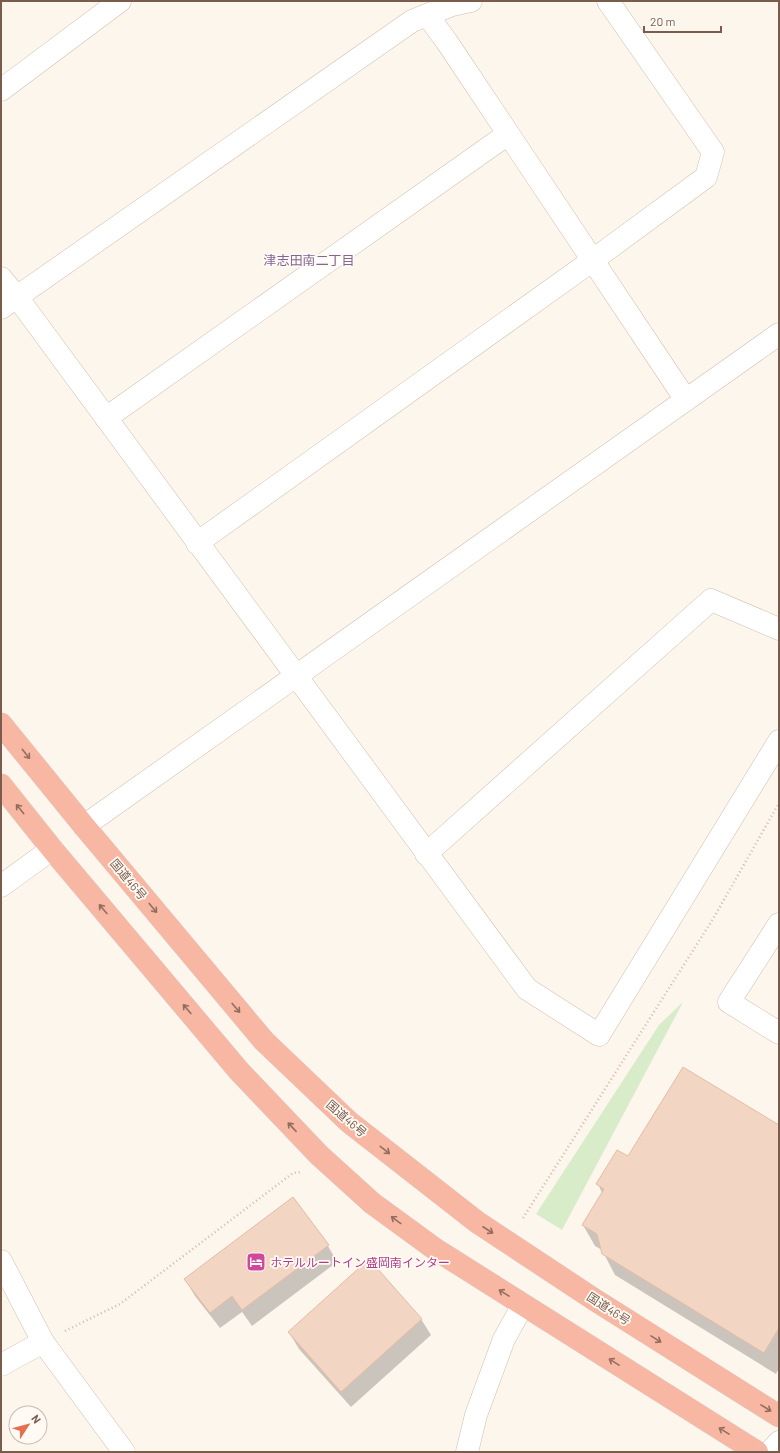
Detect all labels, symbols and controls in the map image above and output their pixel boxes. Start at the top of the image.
scale bar [644,8,721,34]
text: 20 m [650,14,676,28]
district label: 津志田南二丁目 [263,252,355,268]
one-way arrow [21,749,30,759]
one-way arrow [16,804,24,815]
street label: 国道46号 [108,856,150,902]
one-way arrow [148,903,157,914]
one-way arrow [98,904,107,915]
one-way arrow [182,1003,191,1014]
one-way arrow [232,1003,241,1013]
street label: 国道46号 [324,1097,370,1139]
one-way arrow [287,1122,297,1132]
one-way arrow [380,1146,391,1155]
one-way arrow [391,1216,402,1225]
one-way arrow [482,1226,493,1234]
hotel icon: ホテルルートイン盛岡南インター [245,1251,267,1273]
place label: ホテルルートイン盛岡南インター [270,1255,450,1269]
one-way arrow [499,1289,510,1297]
street label: 国道46号 [585,1289,633,1327]
one-way arrow [650,1335,662,1343]
one-way arrow [609,1358,620,1366]
one-way arrow [760,1404,771,1412]
north arrow [8,1405,48,1445]
text: N [29,1412,44,1426]
one-way arrow [718,1427,730,1435]

